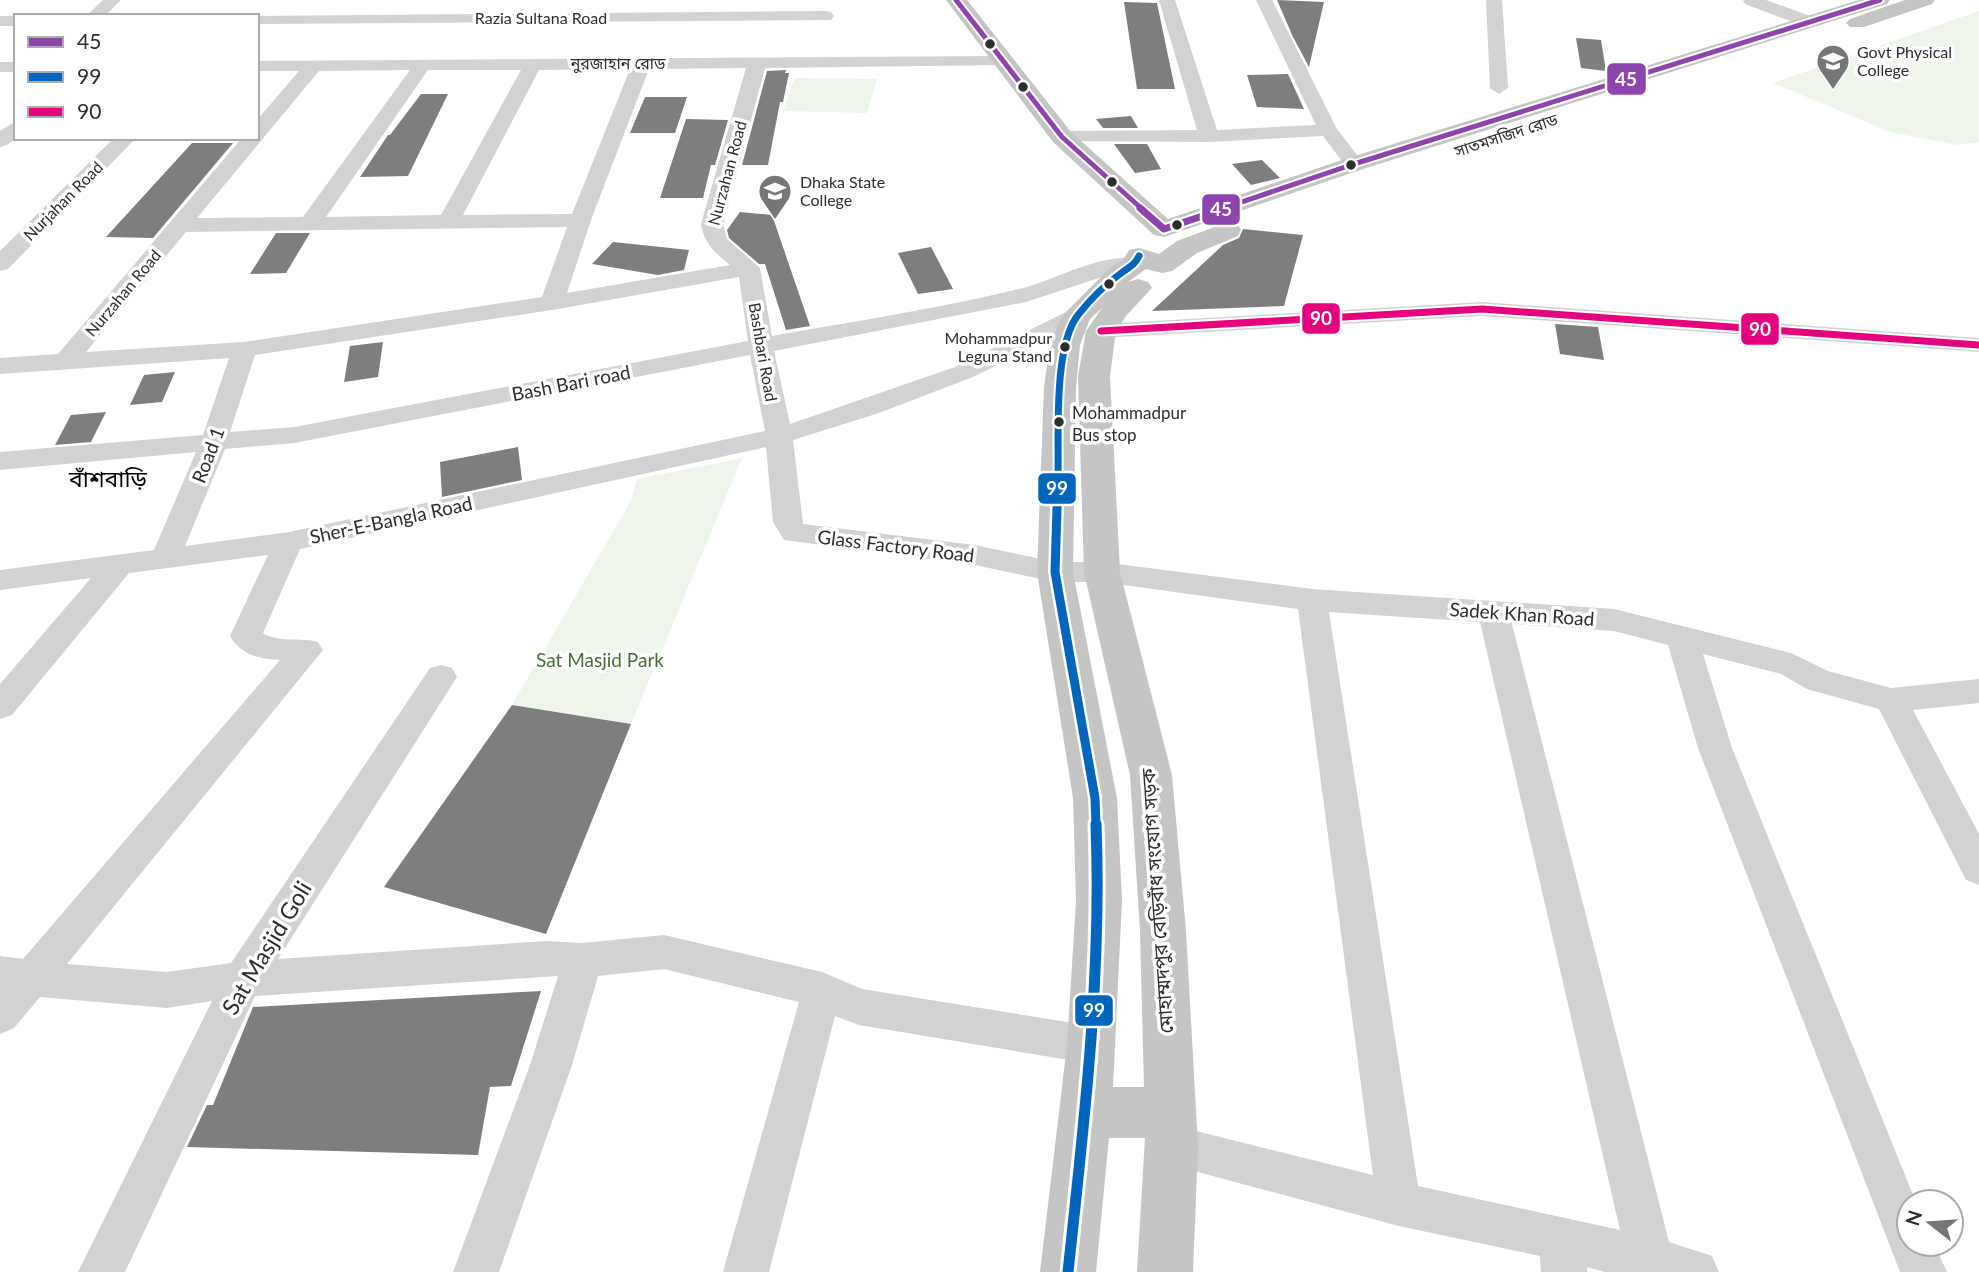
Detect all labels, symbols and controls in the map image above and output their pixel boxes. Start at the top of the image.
street label: Razia Sultana Road [475,8,607,27]
legend [14,14,259,140]
text: 45 [77,28,101,53]
unlabelled marker [983,37,997,51]
school or university icon: Govt Physical College [1814,42,1852,91]
place label: Govt Physical College [1857,42,1952,79]
street label: নুরজাহান রোড [570,53,666,73]
line badge: 45 [1606,62,1647,96]
text: 99 [77,63,101,88]
text: 45 [1615,67,1637,90]
unlabelled marker [1016,80,1030,94]
text: 90 [77,98,101,123]
street label: সাতমসজিদ রোড [1451,109,1560,160]
street label: Nurzahan Road [703,119,750,227]
street label: Nurjahan Road [19,157,106,244]
unlabelled marker [1344,158,1358,172]
school or university icon: Dhaka State College [756,172,794,221]
place label: Dhaka State College [800,172,885,209]
unlabelled marker [1105,175,1119,189]
line badge: 45 [1201,193,1241,226]
text: 45 [1210,197,1232,220]
unlabelled marker [1170,218,1184,232]
street label: Nurzahan Road [81,245,164,340]
unlabelled marker [1102,277,1116,291]
street label: Bashbari Road [745,301,782,403]
line badge: 90 [1301,302,1341,335]
text: 90 [1310,306,1332,329]
line badge: 90 [1740,312,1780,346]
text: 90 [1749,317,1771,340]
place label: Mohammadpur Leguna Stand [944,328,1052,365]
marker: Mohammadpur Leguna Stand [1058,340,1072,354]
street label: Bash Bari road [510,360,632,405]
place label: Mohammadpur Bus stop [1072,402,1187,445]
marker: Mohammadpur Bus stop [1052,415,1066,429]
street label: Road 1 [186,424,229,486]
district label: বাঁশবাড়ি [68,464,148,492]
line badge: 99 [1037,472,1077,505]
text: 99 [1046,476,1068,499]
street label: Sher-E-Bangla Road [308,491,474,548]
street label: Glass Factory Road [816,524,976,567]
street label: Sadek Khan Road [1449,597,1595,630]
park label: Sat Masjid Park [536,648,664,671]
street label: মোহাম্মদপুর বেড়িবাঁধ সংযোগ সড়ক [1136,767,1178,1034]
street label: Sat Masjid Goli [215,876,317,1019]
line badge: 99 [1074,994,1114,1027]
text: 99 [1083,998,1105,1021]
north arrow [1895,1188,1965,1258]
text: N [1900,1208,1926,1228]

